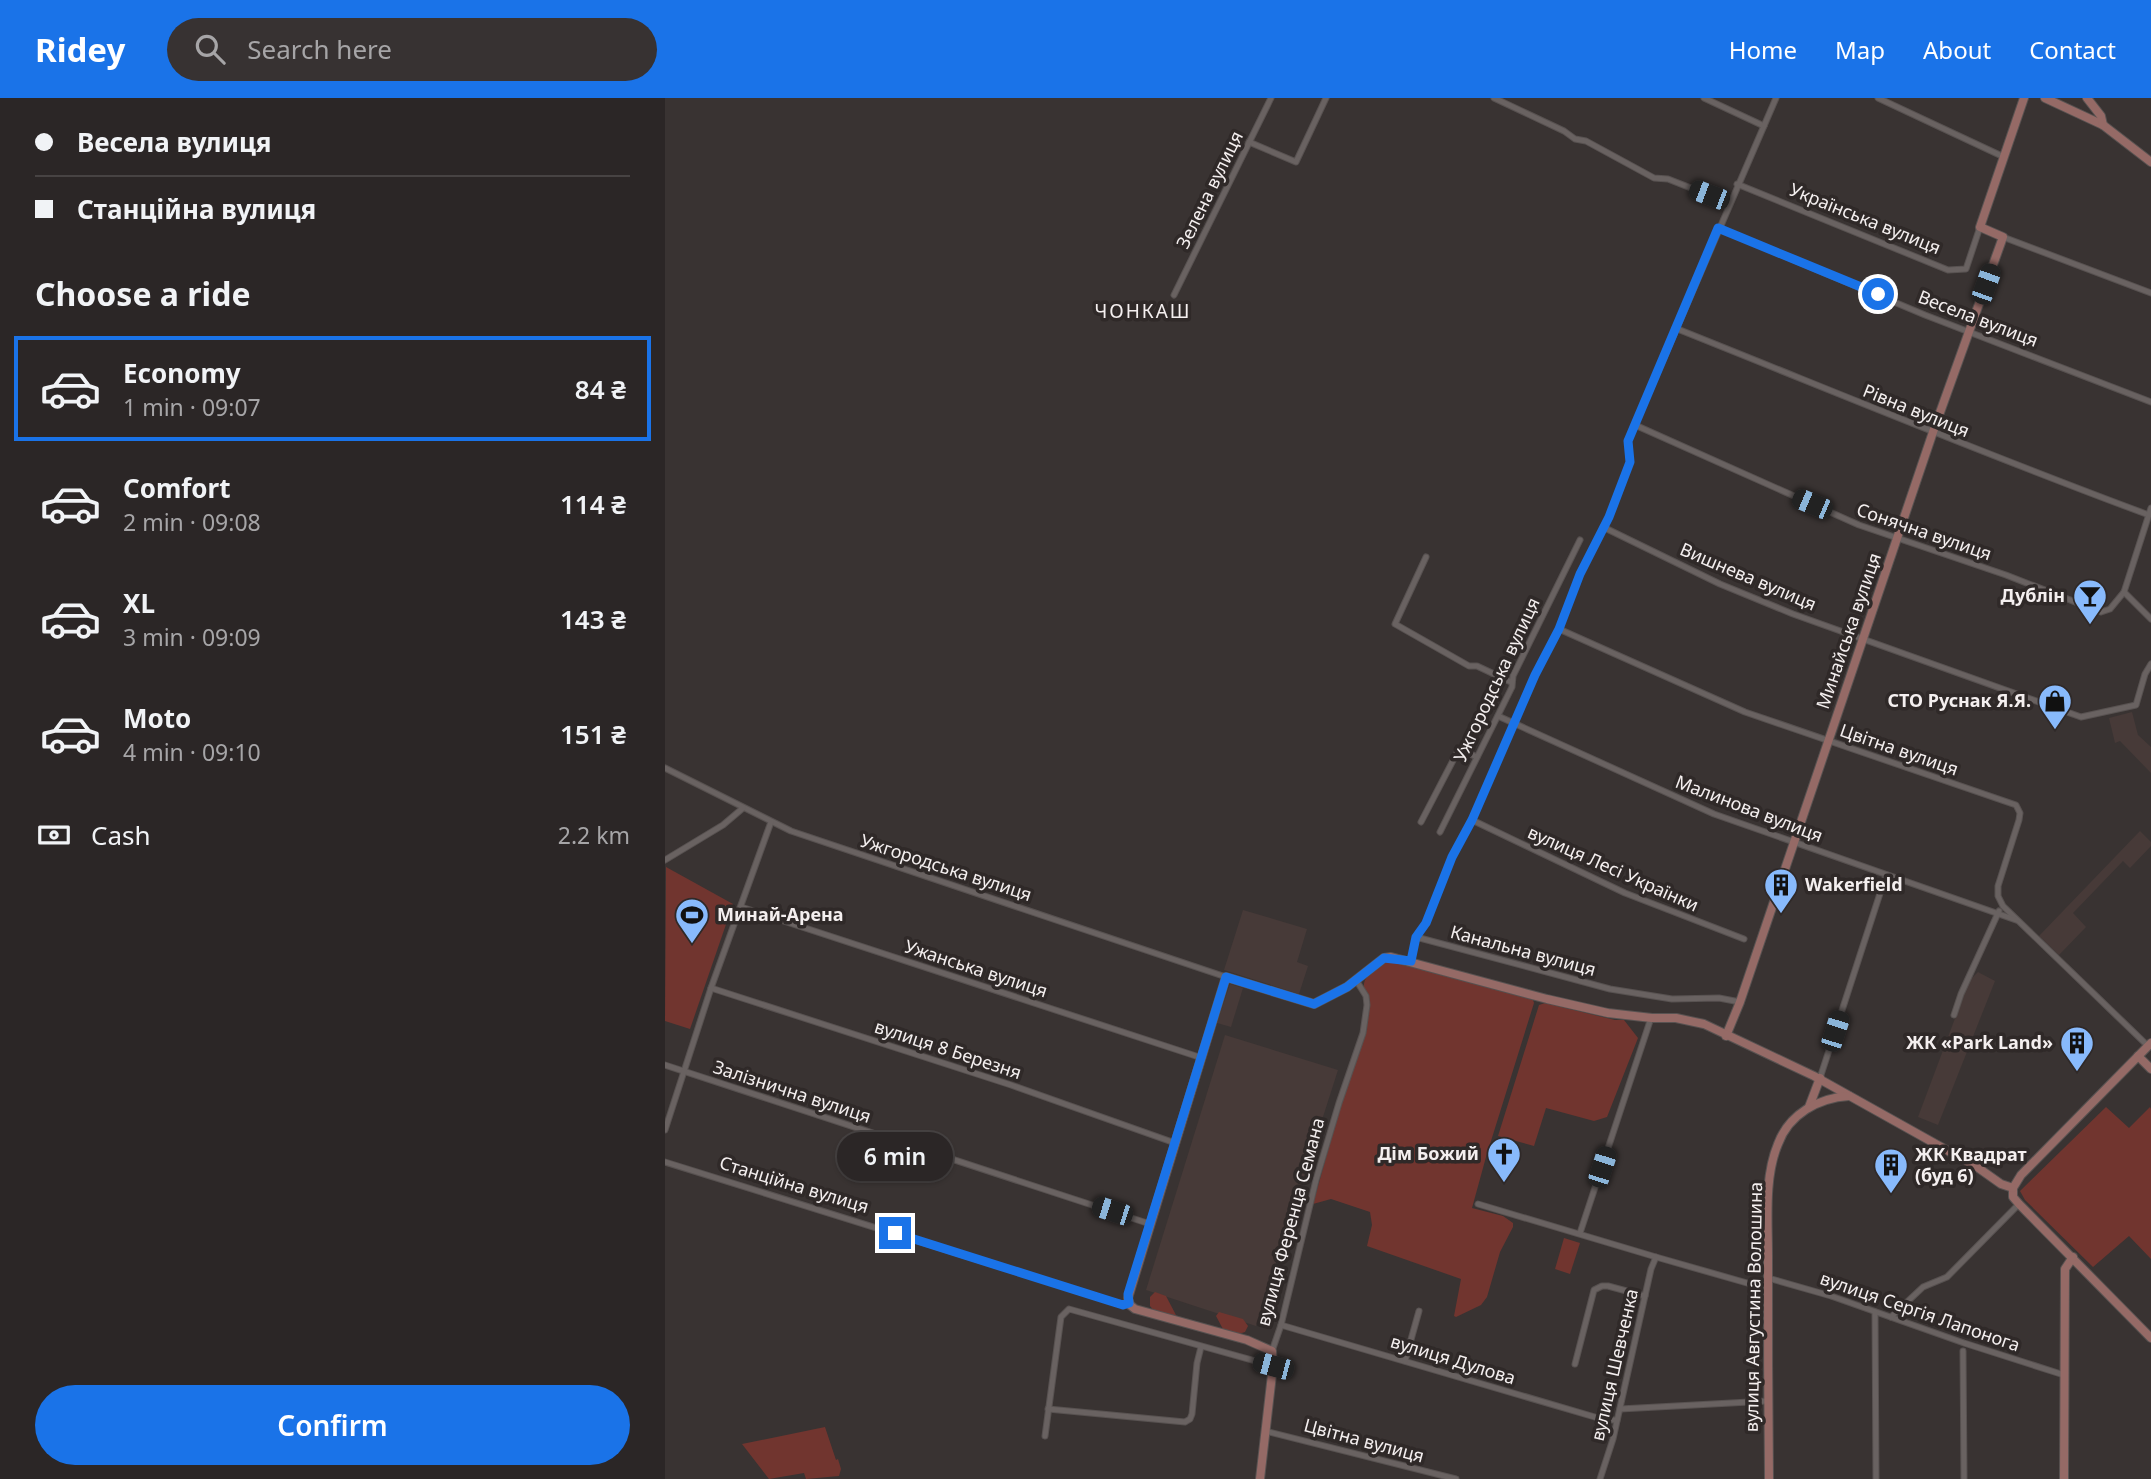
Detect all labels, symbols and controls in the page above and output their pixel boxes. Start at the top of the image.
search box [167,18,657,81]
text: Ridey [35,27,125,72]
icon: search [191,30,229,68]
text: Search here [247,31,392,67]
text: Home [1729,33,1797,66]
text: Map [1835,33,1885,66]
text: About [1923,33,1991,66]
text: Contact [2029,33,2116,66]
text: Весела вулиця [77,124,272,160]
street label: Зелена вулиця [1170,127,1248,252]
street label: Українська вулиця [1786,177,1945,259]
car [1686,178,1733,212]
text: Станційна вулиця [77,191,316,227]
car [1969,261,2004,307]
text: Choose a ride [35,272,251,315]
route start [1862,278,1894,310]
street label: Весела вулиця [1915,284,2042,352]
district label: ЧОНКАШ [1094,298,1192,324]
text: Economy [123,355,241,391]
icon: car [39,357,102,420]
text: 84 ₴ [575,371,626,407]
street label: Рівна вулиця [1860,378,1973,442]
text: 1 min · 09:07 [123,391,261,423]
text: Comfort [123,470,231,506]
icon: car [39,472,102,535]
text: 114 ₴ [560,486,626,522]
car [1789,486,1836,522]
street label: Сонячна вулиця [1854,497,1995,565]
text: 2 min · 09:08 [123,506,261,538]
street label: Вишнева вулиця [1676,536,1820,616]
street label: Минайська вулиця [1810,549,1886,712]
bar icon: Дублін [2071,577,2109,626]
place label: Дублін [2000,583,2065,607]
text: XL [123,585,155,621]
icon: car [39,587,102,650]
street label: Ужгородська вулиця [1447,593,1545,766]
text: 143 ₴ [560,601,626,637]
text: 3 min · 09:09 [123,621,261,653]
shop icon: СТО Руснак Я.Я. [2036,682,2074,731]
place label: СТО Руснак Я.Я. [1887,688,2031,712]
text: Moto [123,700,191,736]
icon: car [39,702,102,765]
text: 151 ₴ [560,716,626,752]
street label: Цвітна вулиця [1837,718,1962,781]
text: 4 min · 09:10 [123,736,261,768]
street label: Малинова вулиця [1672,769,1826,847]
icon: cash [35,816,73,854]
text: Cash [91,817,151,853]
text: 2.2 km [558,819,630,851]
street label: вулиця Лесі Українки [1524,820,1703,917]
street label: Ужгородська вулиця [858,828,1035,906]
building icon: Wakerfield [1762,866,1800,915]
place label: Wakerfield [1805,872,1903,896]
sports icon: Минай-Арена [673,896,711,945]
place label: Минай-Арена [717,902,843,926]
street label: Канальна вулиця [1448,919,1599,981]
street label: Ужанська вулиця [902,934,1051,1002]
car [1819,1008,1852,1054]
street label: вулиця 8 Березня [872,1014,1025,1084]
building icon: ЖК «Park Land» [2058,1024,2096,1073]
place label: ЖК «Park Land» [1906,1030,2053,1054]
street label: Залізнична вулиця [710,1054,874,1128]
street label: вулиця Ференца Семана [1251,1115,1329,1329]
callout: 6 min [837,1132,953,1180]
church icon: Дім Божий [1485,1135,1523,1184]
text: 6 min [864,1140,926,1172]
place label: Дім Божий [1377,1141,1479,1165]
place label: ЖК Квадрат (буд 6) [1915,1142,2027,1187]
car [1586,1144,1619,1190]
building icon: ЖК Квадрат (буд 6) [1872,1146,1910,1195]
street label: Станційна вулиця [717,1150,872,1218]
street label: вулиця Августина Волошина [1739,1182,1767,1432]
car [1089,1195,1136,1227]
route end [879,1217,911,1249]
street label: вулиця Сергія Лапонога [1817,1266,2023,1357]
street label: вулиця Шевченка [1585,1286,1643,1443]
street label: вулиця Дулова [1388,1329,1519,1389]
car [1250,1350,1297,1382]
button: Confirm [35,1385,630,1465]
street label: Цвітна вулиця [1301,1412,1427,1468]

